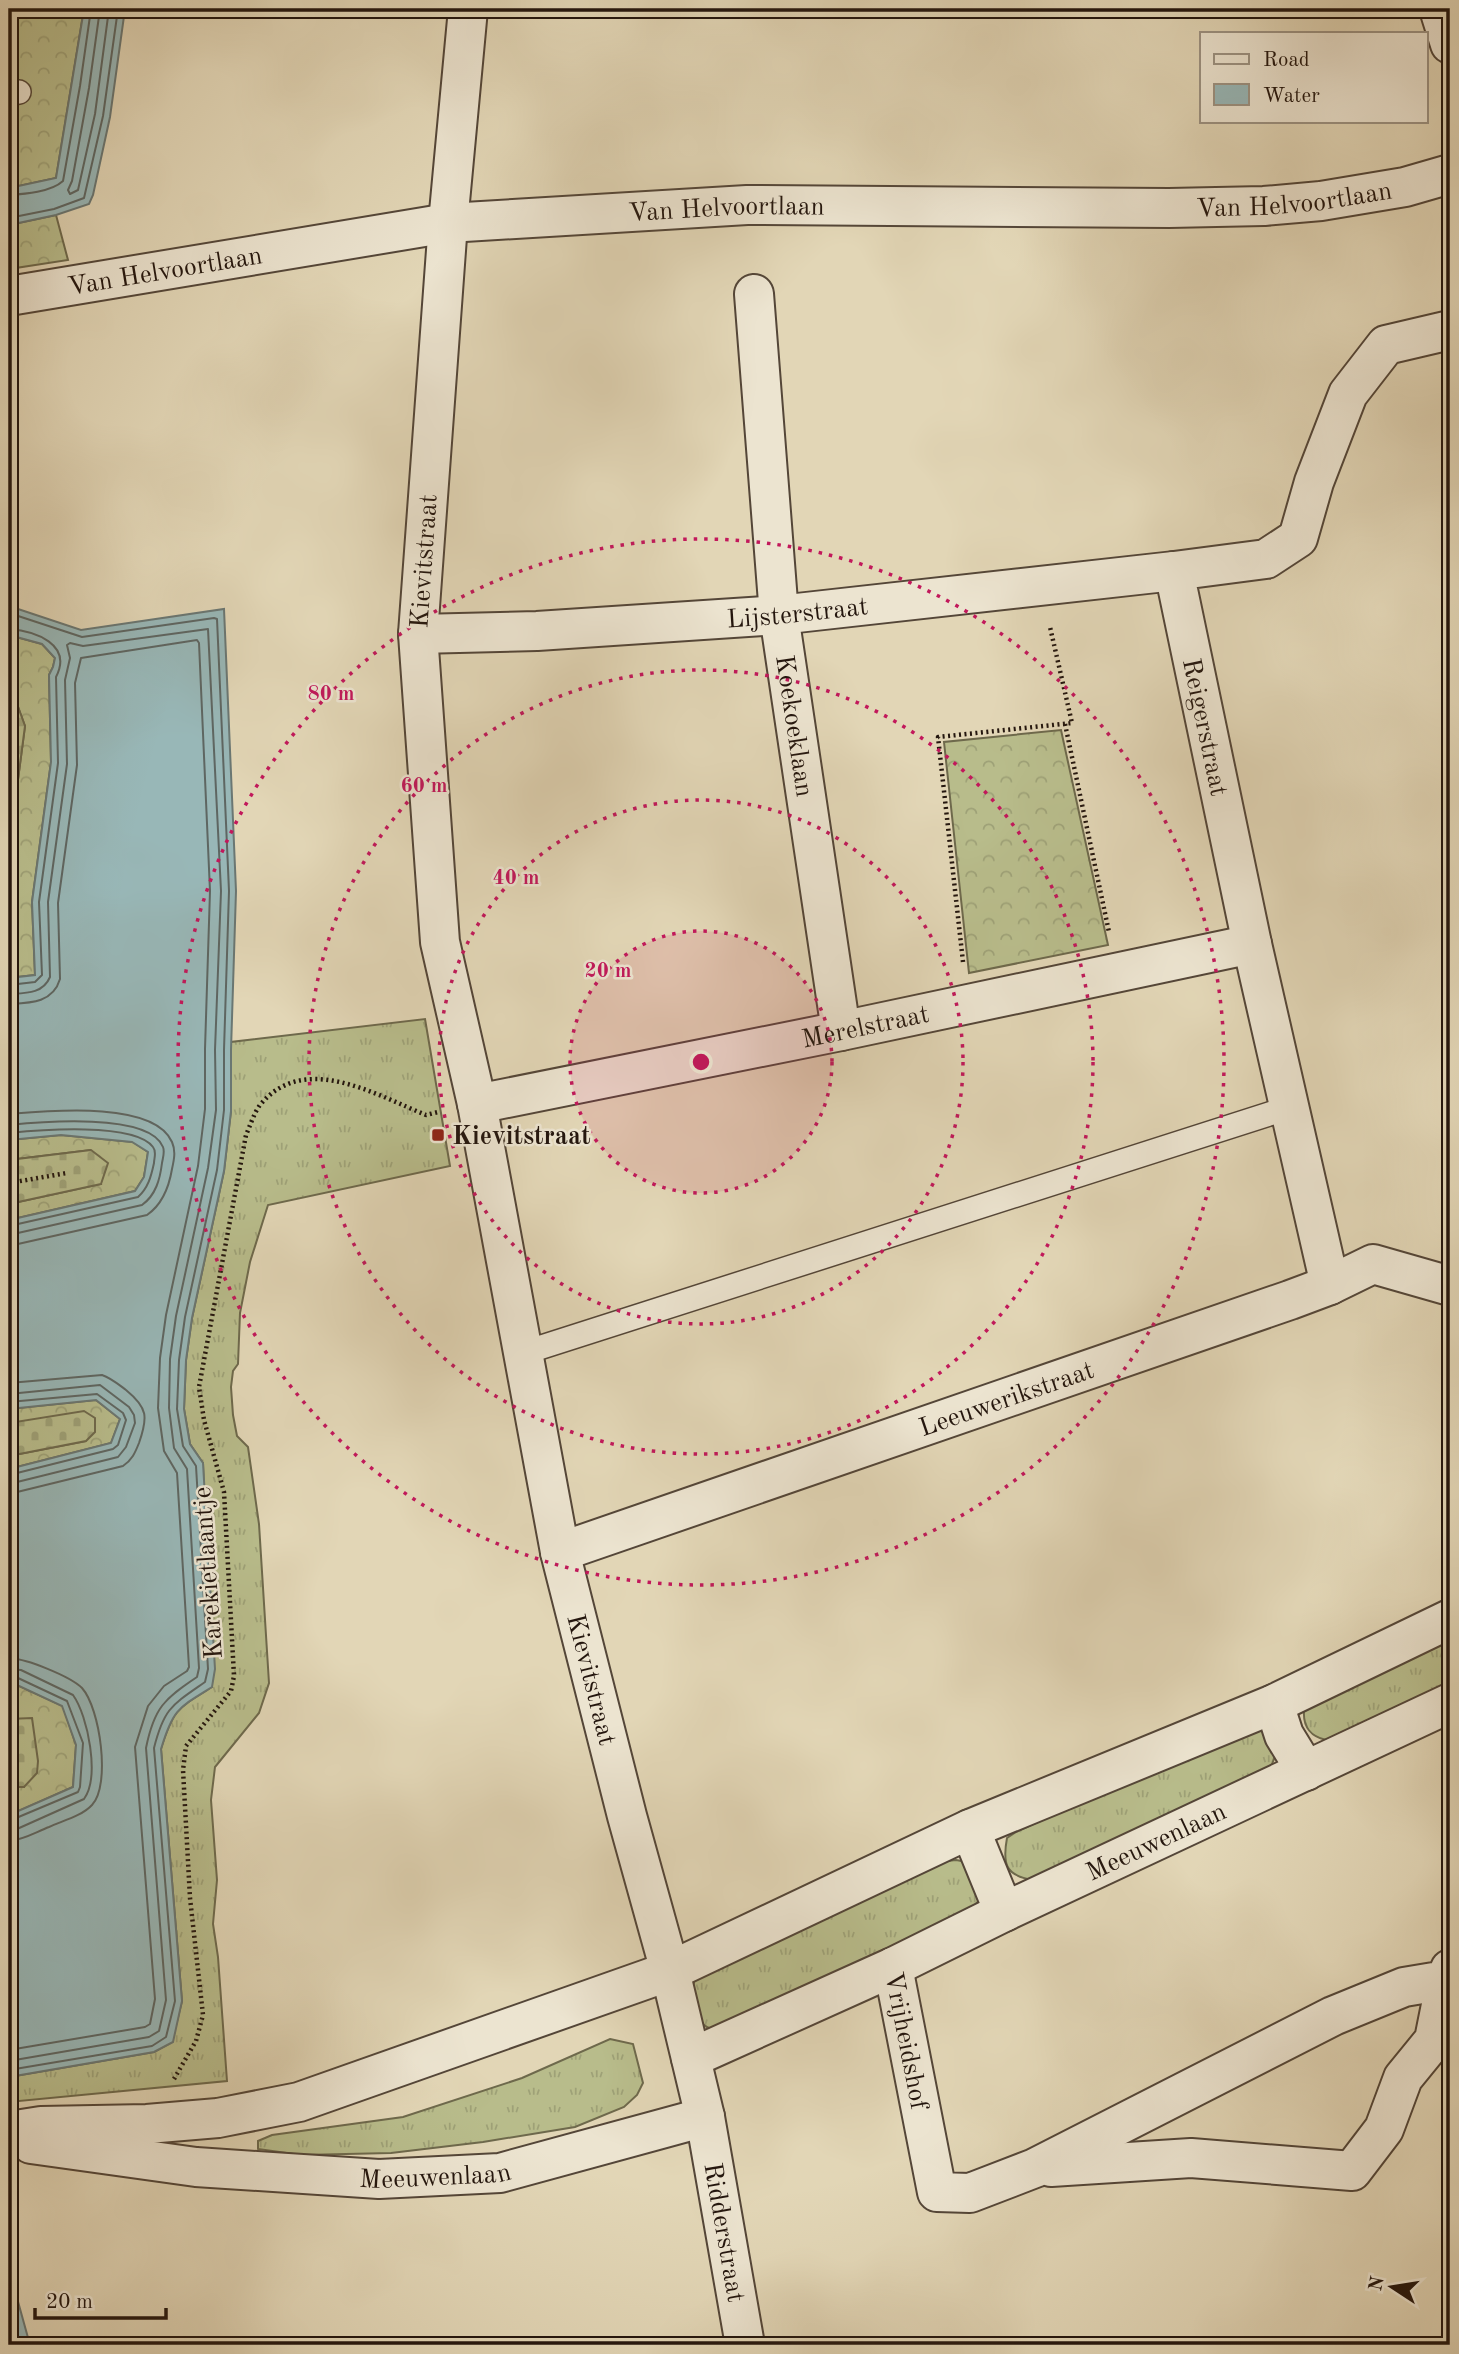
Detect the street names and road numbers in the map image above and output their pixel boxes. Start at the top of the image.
street label: Van Helvoortlaan [1196,178,1394,222]
street label: Van Helvoortlaan [628,194,825,227]
street label: Van Helvoortlaan [66,243,264,301]
street label: Kievitstraat [407,493,443,629]
street label: Lijsterstraat [726,594,869,633]
street label: Koekoeklaan [770,653,817,799]
street label: Reigerstraat [1177,656,1231,799]
street label: Merelstraat [800,1002,932,1054]
street label: Leeuwerikstraat [916,1358,1098,1442]
street label: Karekietlaantje [190,1486,228,1660]
street label: Kievitstraat [561,1611,620,1748]
street label: Meeuwenlaan [1083,1799,1231,1887]
street label: Vrijheidshof [879,1970,932,2113]
street label: Meeuwenlaan [358,2160,514,2194]
street label: Ridderstraat [698,2161,748,2304]

